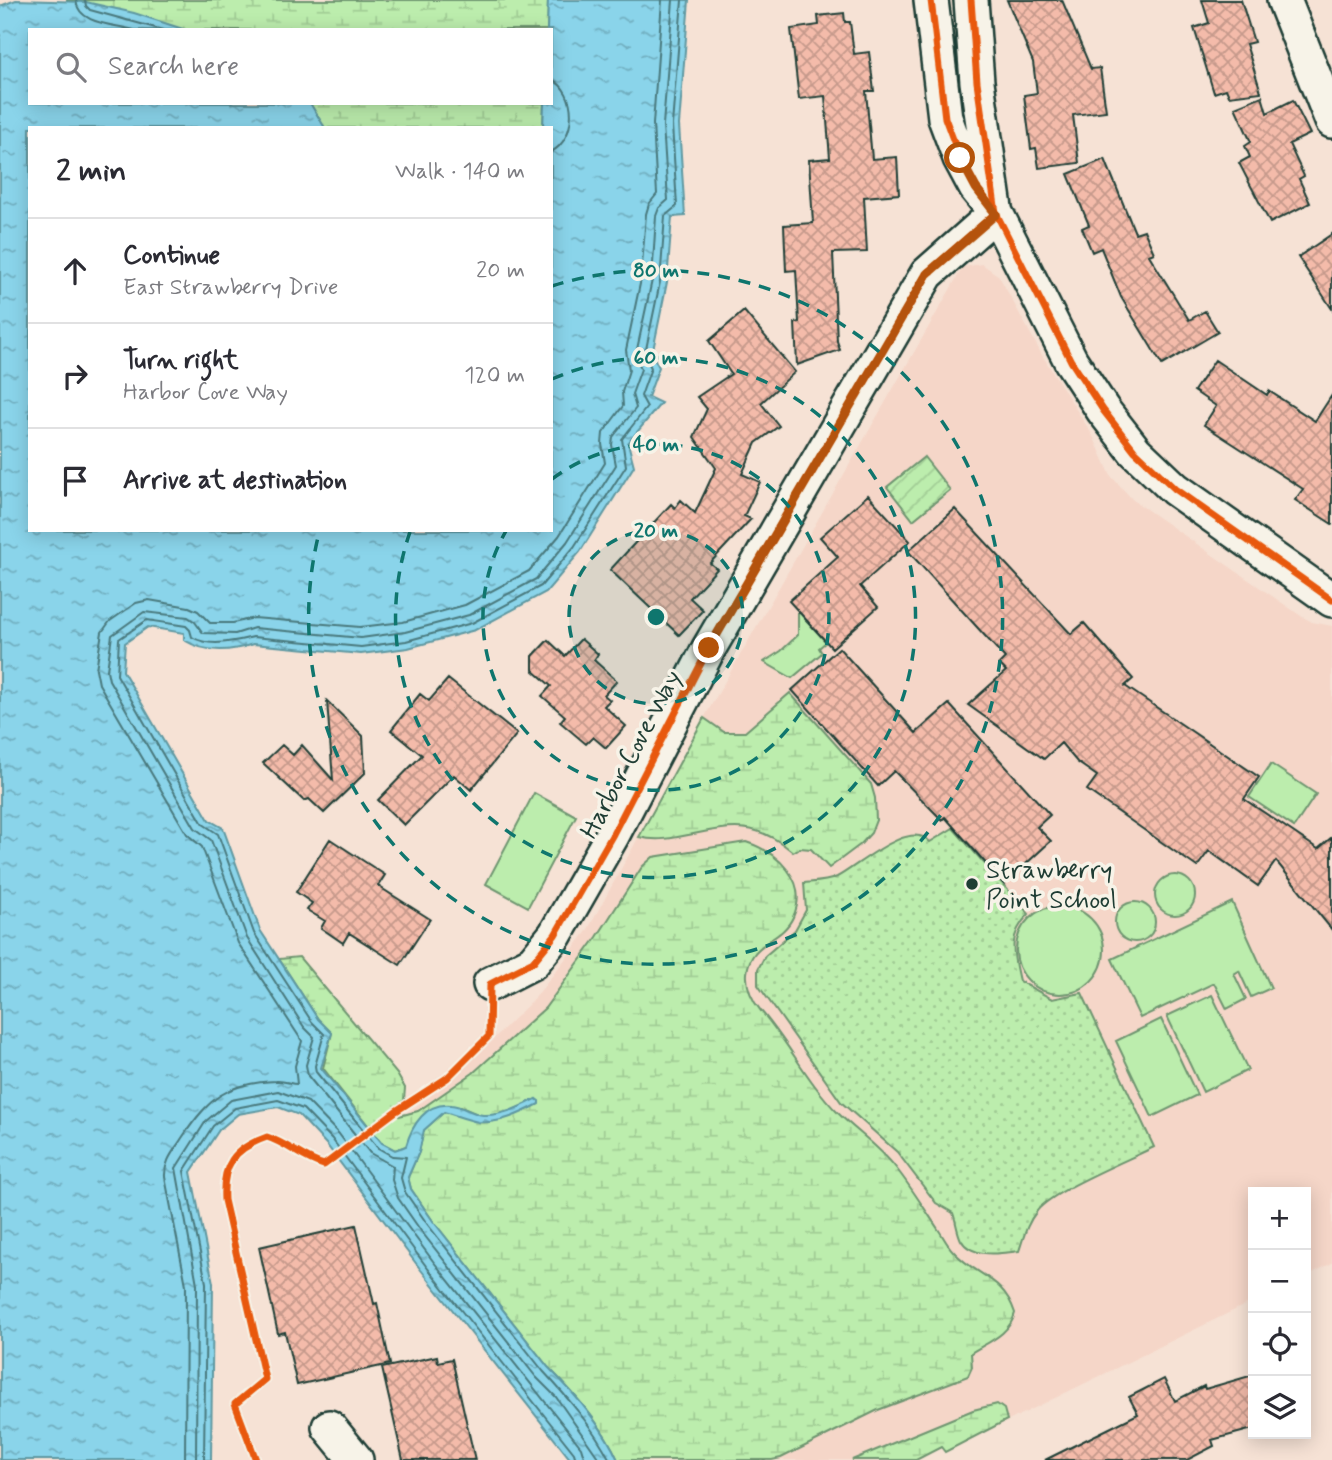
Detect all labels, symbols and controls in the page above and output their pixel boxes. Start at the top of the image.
search box [28,28,553,105]
icon: search [52,48,90,86]
text: Search here [108,50,239,84]
route start [944,142,975,173]
text: 2 min [56,152,126,191]
text: Walk · 140 m [395,157,525,187]
text: Continue [123,239,220,273]
icon: ahead [56,252,94,290]
text: 20 m [476,256,525,286]
text: 80 m [633,257,679,285]
text: East Strawberry Drive [123,273,338,303]
text: Turn right [123,344,239,378]
text: 60 m [633,344,679,372]
icon: right [56,357,94,395]
text: 120 m [464,361,525,391]
text: Harbor Cove Way [123,378,288,408]
text: 40 m [633,431,680,459]
icon: arrive [56,462,94,500]
text: Arrive at destination [123,464,347,498]
text: 20 m [634,517,679,545]
centre of rings [644,605,668,629]
route end [693,632,724,663]
street label: Harbor Cove Way [573,665,691,845]
place label: Strawberry Point School [986,854,1117,918]
marker: Strawberry Point School [964,876,980,892]
map controls [1248,1187,1311,1439]
button: + [1248,1187,1311,1250]
button: − [1248,1250,1311,1313]
button: locate [1248,1313,1311,1376]
button: layers [1248,1376,1311,1439]

